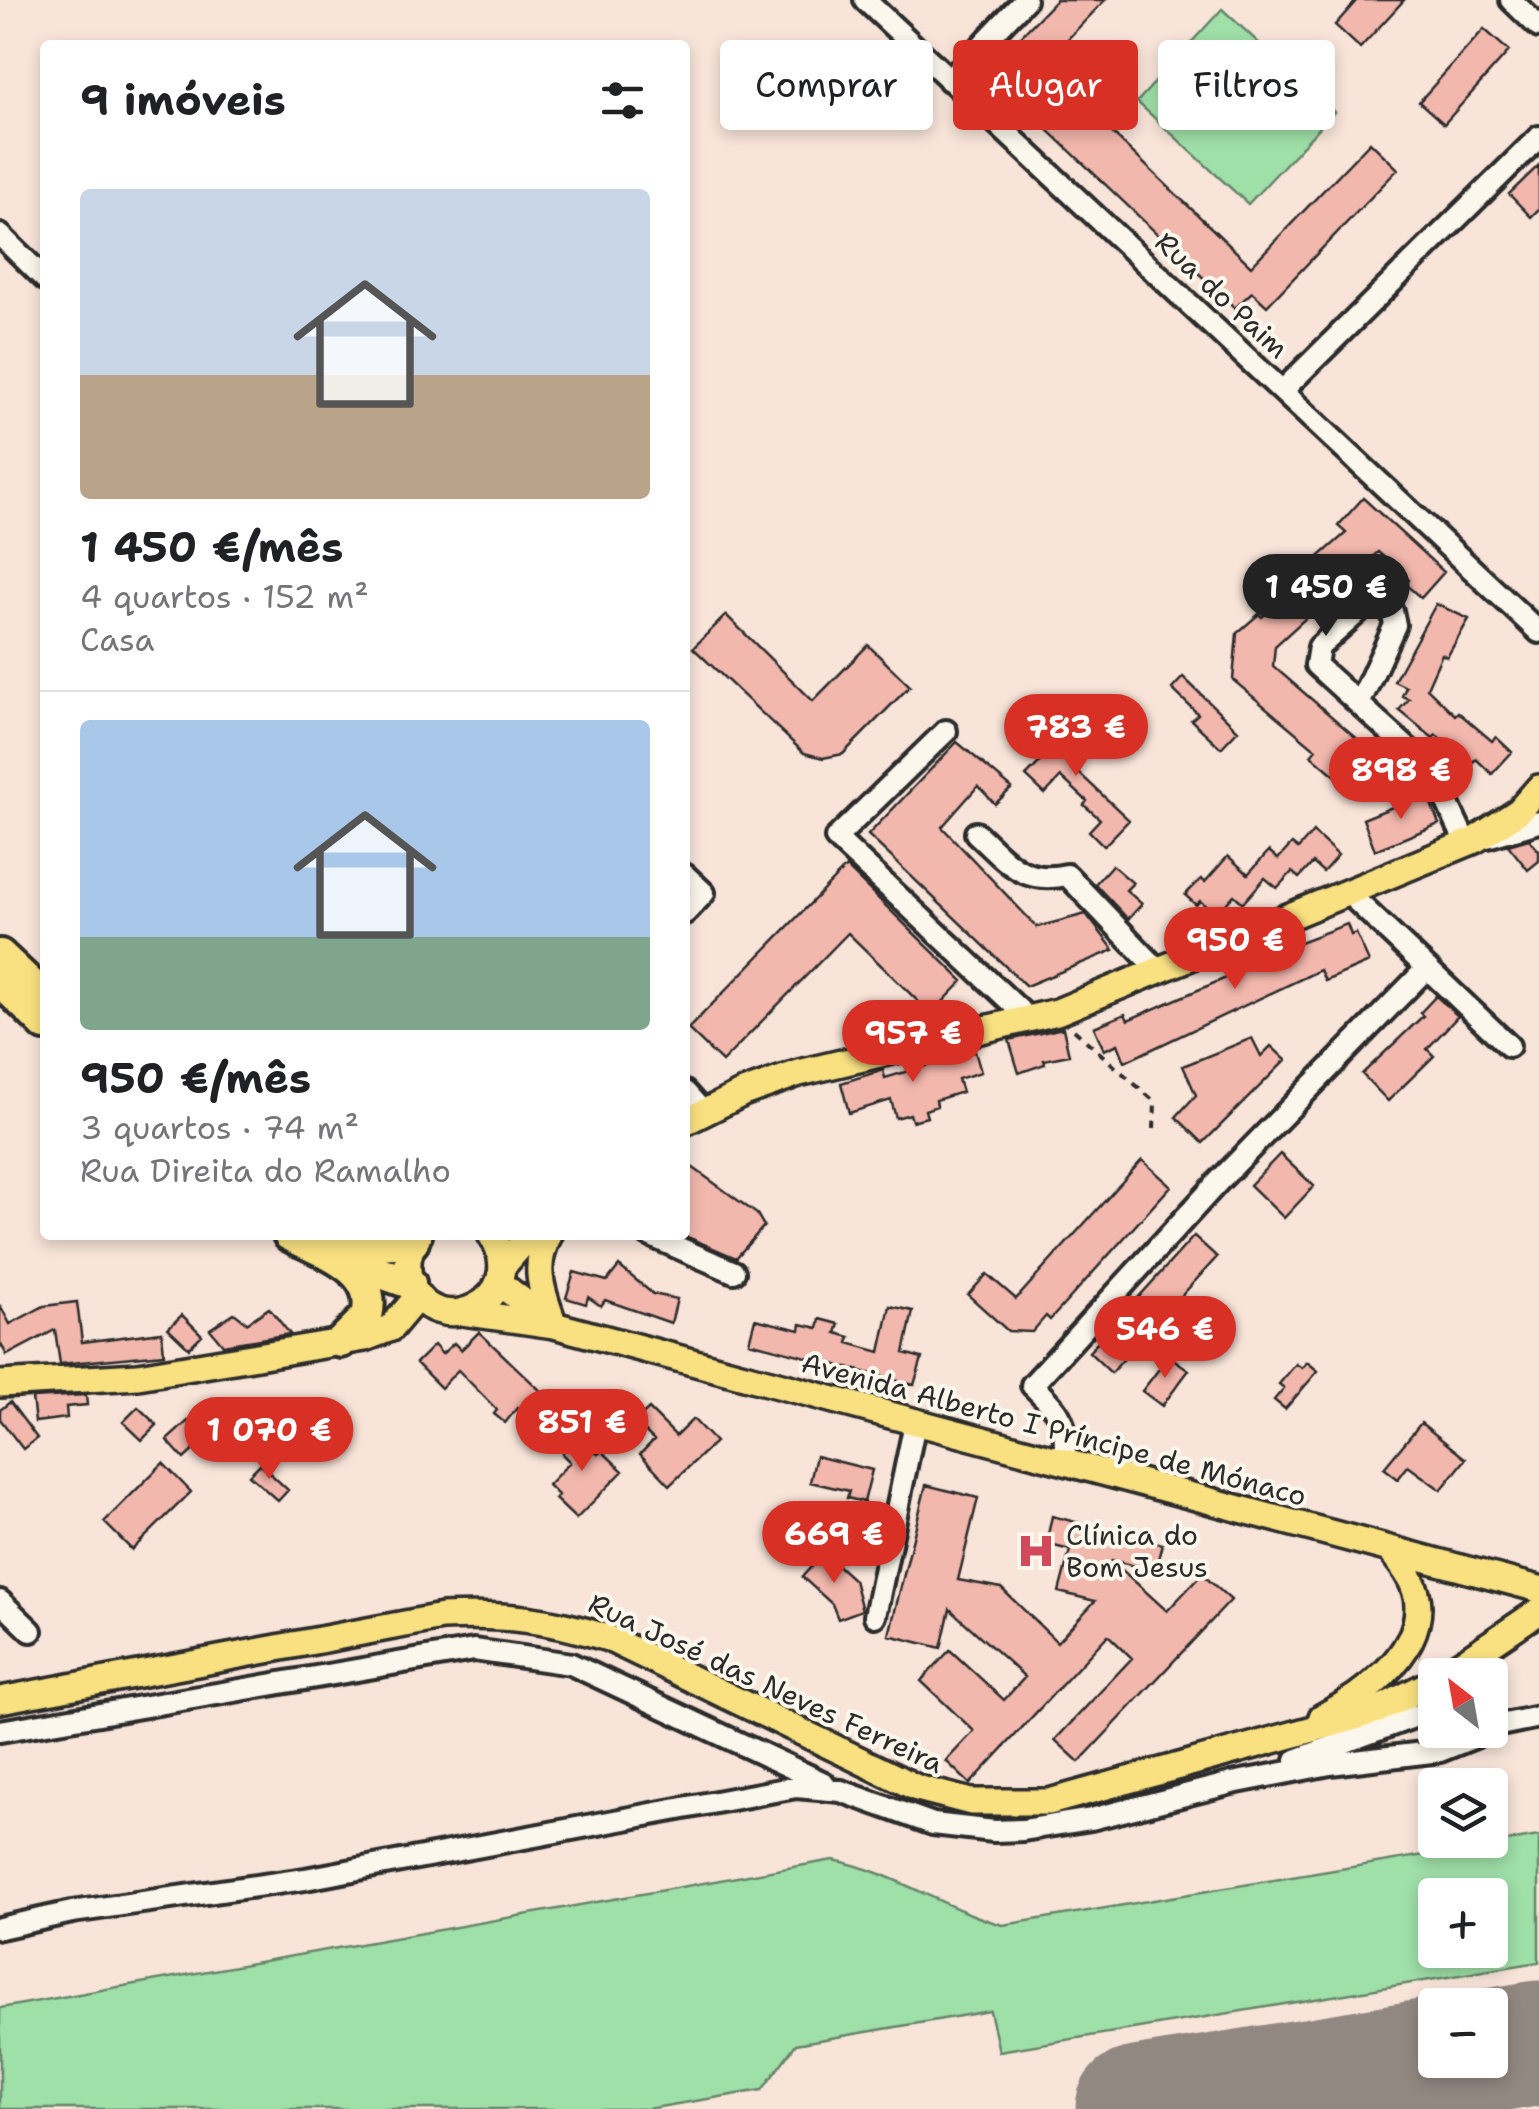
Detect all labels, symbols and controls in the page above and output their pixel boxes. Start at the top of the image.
chip: Comprar [720,40,933,130]
chip: Alugar [953,40,1138,130]
chip: Filtros [1158,40,1335,130]
text: 9 imóveis [80,72,286,128]
icon: filters [595,73,650,128]
street label: Rua do Paim [1147,223,1297,367]
icon: home [275,254,455,434]
text: 1 450 €/mês [80,519,343,575]
pin: 1 450 € [1234,554,1418,639]
text: 1 450 € [1265,565,1387,608]
text: 4 quartos · 152 m² [80,575,369,618]
text: Casa [80,618,154,661]
pin: 783 € [1006,694,1146,779]
text: 783 € [1026,705,1126,748]
pin: 898 € [1331,737,1471,822]
text: 898 € [1351,748,1451,791]
icon: home [275,785,455,965]
pin: 950 € [1165,907,1305,992]
text: 950 € [1186,918,1284,961]
pin: 957 € [843,1000,983,1085]
text: 957 € [864,1011,962,1054]
text: 950 €/mês [80,1050,311,1106]
text: 3 quartos · 74 m² [80,1106,359,1149]
text: Rua Direita do Ramalho [80,1149,451,1192]
pin: 546 € [1095,1296,1235,1381]
text: 546 € [1116,1307,1214,1350]
street label: Avenida Alberto I Príncipe de Mónaco [797,1343,1311,1515]
pin: 851 € [512,1389,652,1474]
pin: 1 070 € [177,1397,361,1482]
text: 851 € [537,1400,627,1443]
text: 1 070 € [206,1408,332,1451]
pin: 669 € [764,1501,904,1586]
text: 669 € [784,1512,884,1555]
place label: Clínica do Bom Jesus [1066,1516,1208,1586]
hospital icon: Clínica do Bom Jesus [1015,1530,1057,1572]
street label: Rua José das Neves Ferreira [582,1584,950,1782]
north arrow [1418,1658,1508,1748]
map controls [1418,1658,1508,2078]
button: layers [1418,1768,1508,1858]
button: + [1418,1878,1508,1968]
button: − [1418,1988,1508,2078]

